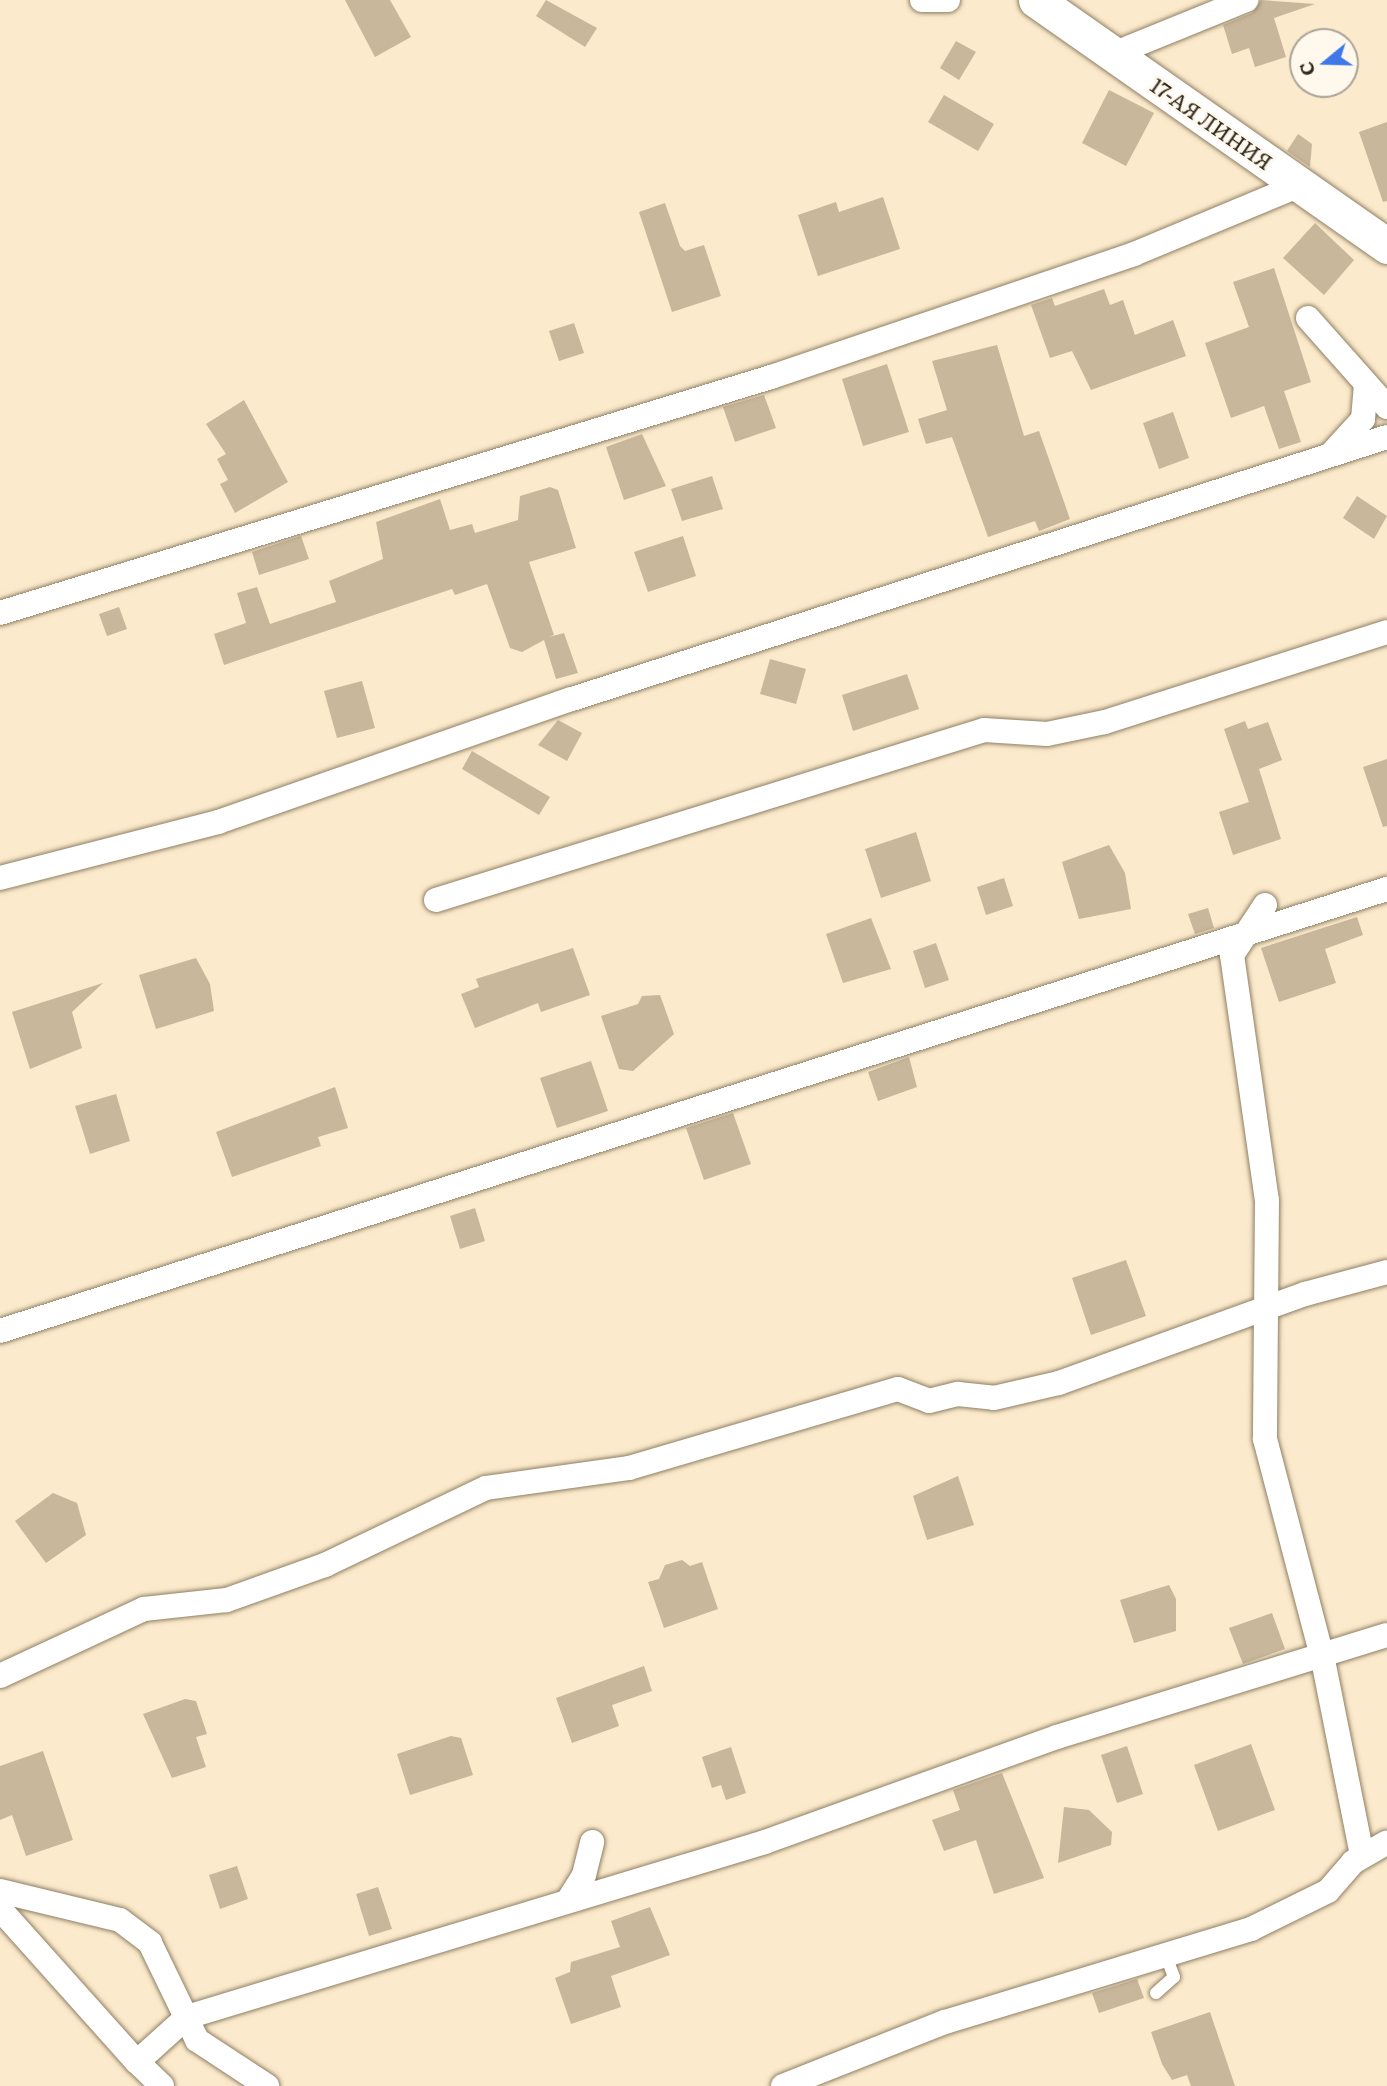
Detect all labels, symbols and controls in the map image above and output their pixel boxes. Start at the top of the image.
north arrow [1289,28,1359,98]
text: С [1291,58,1321,80]
street label: 17-АЯ ЛИНИЯ [1146,72,1278,174]

